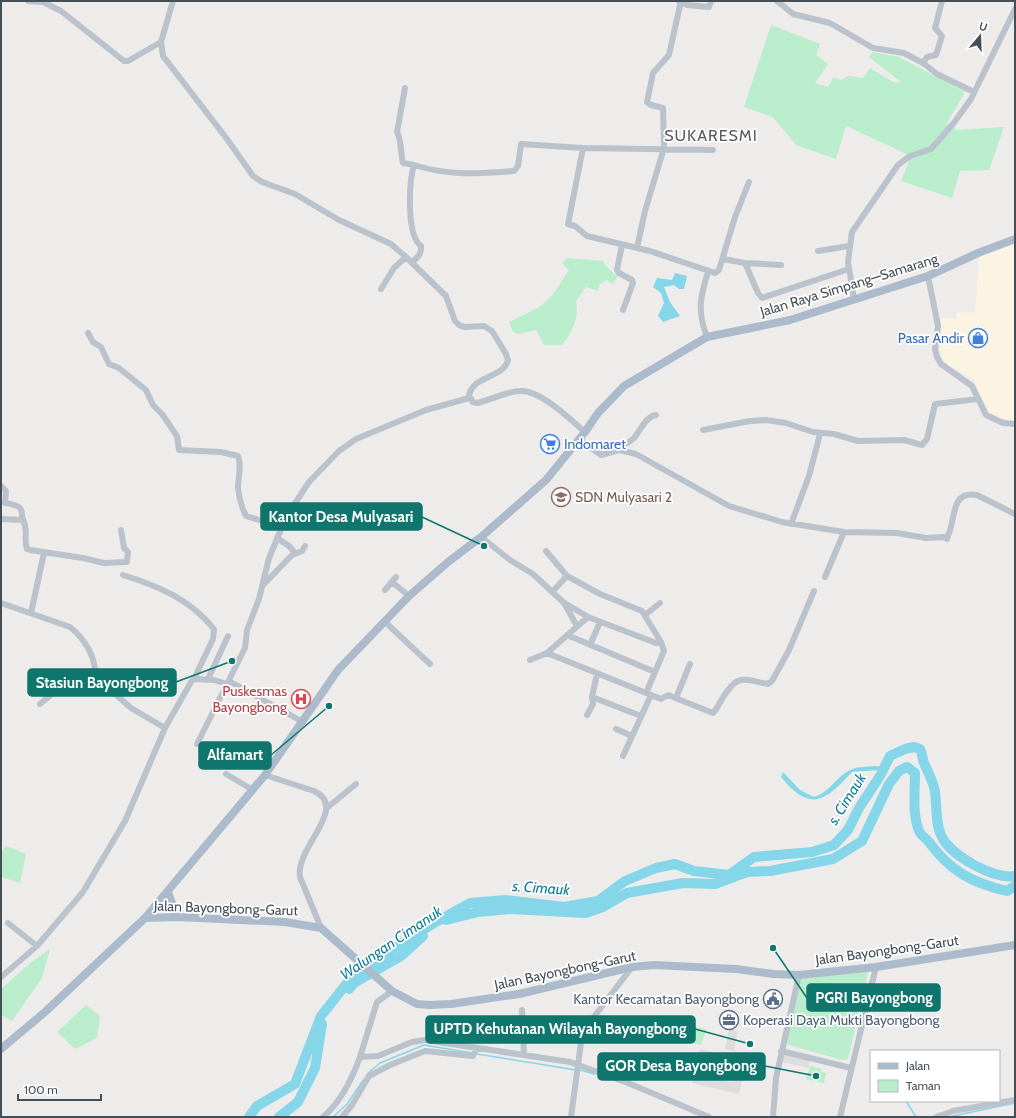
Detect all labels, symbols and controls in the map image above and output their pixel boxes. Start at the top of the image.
north arrow [960,16,1000,56]
text: U [977,19,989,34]
district label: SUKARESMI [664,126,758,145]
street label: Jalan Raya Simpang—Samarang [757,249,941,321]
shop icon: Pasar Andir [967,327,989,349]
place label: Pasar Andir [898,329,965,347]
supermarket icon: Indomaret [539,433,561,455]
place label: Indomaret [564,435,626,453]
school or university icon: SDN Mulyasari 2 [550,486,572,508]
place label: SDN Mulyasari 2 [575,488,672,506]
callout: Kantor Desa Mulyasari [261,503,422,530]
text: Kantor Desa Mulyasari [269,508,413,526]
callout: Stasiun Bayongbong [28,669,176,696]
text: Stasiun Bayongbong [36,674,169,692]
place label: Puskesmas Bayongbong [213,682,288,716]
hospital icon: Puskesmas Bayongbong [290,688,312,710]
callout: Alfamart [199,742,271,769]
text: Alfamart [207,746,263,764]
water label: s. Cimauk [824,769,870,829]
water label: s. Cimauk [511,877,571,899]
street label: Jalan Bayongbong-Garut [153,896,299,920]
water label: Walungan Cimanuk [337,902,446,984]
street label: Jalan Bayongbong-Garut [813,931,960,969]
street label: Jalan Bayongbong-Garut [492,946,638,994]
callout: PGRI Bayongbong [807,984,940,1011]
public building icon: Kantor Kecamatan Bayongbong [762,988,784,1010]
text: PGRI Bayongbong [815,989,933,1007]
place label: Kantor Kecamatan Bayongbong [573,990,760,1008]
office icon: Koperasi Daya Mukti Bayongbong [718,1009,740,1031]
place label: Koperasi Daya Mukti Bayongbong [743,1011,941,1029]
callout: UPTD Kehutanan Wilayah Bayongbong [426,1016,695,1043]
text: UPTD Kehutanan Wilayah Bayongbong [433,1020,687,1038]
legend [870,1050,1000,1102]
callout: GOR Desa Bayongbong [598,1053,765,1080]
text: GOR Desa Bayongbong [605,1057,757,1075]
text: Jalan [905,1058,930,1073]
scale bar [18,1076,101,1102]
text: Taman [906,1078,941,1093]
text: 100 m [24,1082,58,1097]

